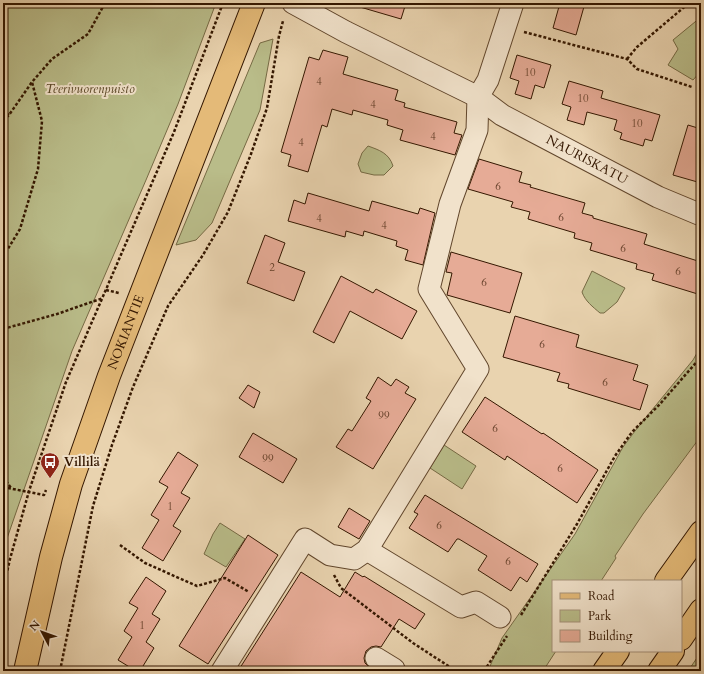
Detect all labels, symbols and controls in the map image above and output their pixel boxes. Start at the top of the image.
house number: 10 [524,65,536,80]
house number: 4 [316,74,322,89]
park label: Teerivuorenpuisto [45,80,135,98]
house number: 10 [577,91,589,106]
house number: 4 [370,97,376,112]
house number: 10 [631,116,643,131]
house number: 4 [430,129,436,144]
street label: NAURISKATU [543,131,631,189]
house number: 4 [298,135,304,150]
house number: 6 [495,179,501,194]
house number: 6 [558,210,564,225]
house number: 4 [316,211,322,226]
house number: 4 [381,218,387,233]
house number: 6 [620,241,626,256]
house number: 2 [269,260,275,275]
house number: 6 [675,264,681,279]
house number: 6 [481,275,487,290]
street label: NOKIANTIE [103,292,149,372]
house number: 6 [539,337,545,352]
house number: 6 [602,375,608,390]
house number: 99 [378,408,390,423]
house number: 6 [492,421,498,436]
bus stop icon: Villilä [39,451,61,479]
house number: 99 [262,451,274,466]
place label: Villilä [64,453,101,471]
house number: 6 [557,461,563,476]
house number: 1 [167,499,173,514]
house number: 6 [436,518,442,533]
house number: 6 [505,554,511,569]
legend [552,580,682,652]
text: Road [588,588,615,604]
text: Park [588,608,612,624]
north arrow [22,612,62,652]
text: N [26,617,44,634]
house number: 1 [139,618,145,633]
text: Building [588,628,633,644]

